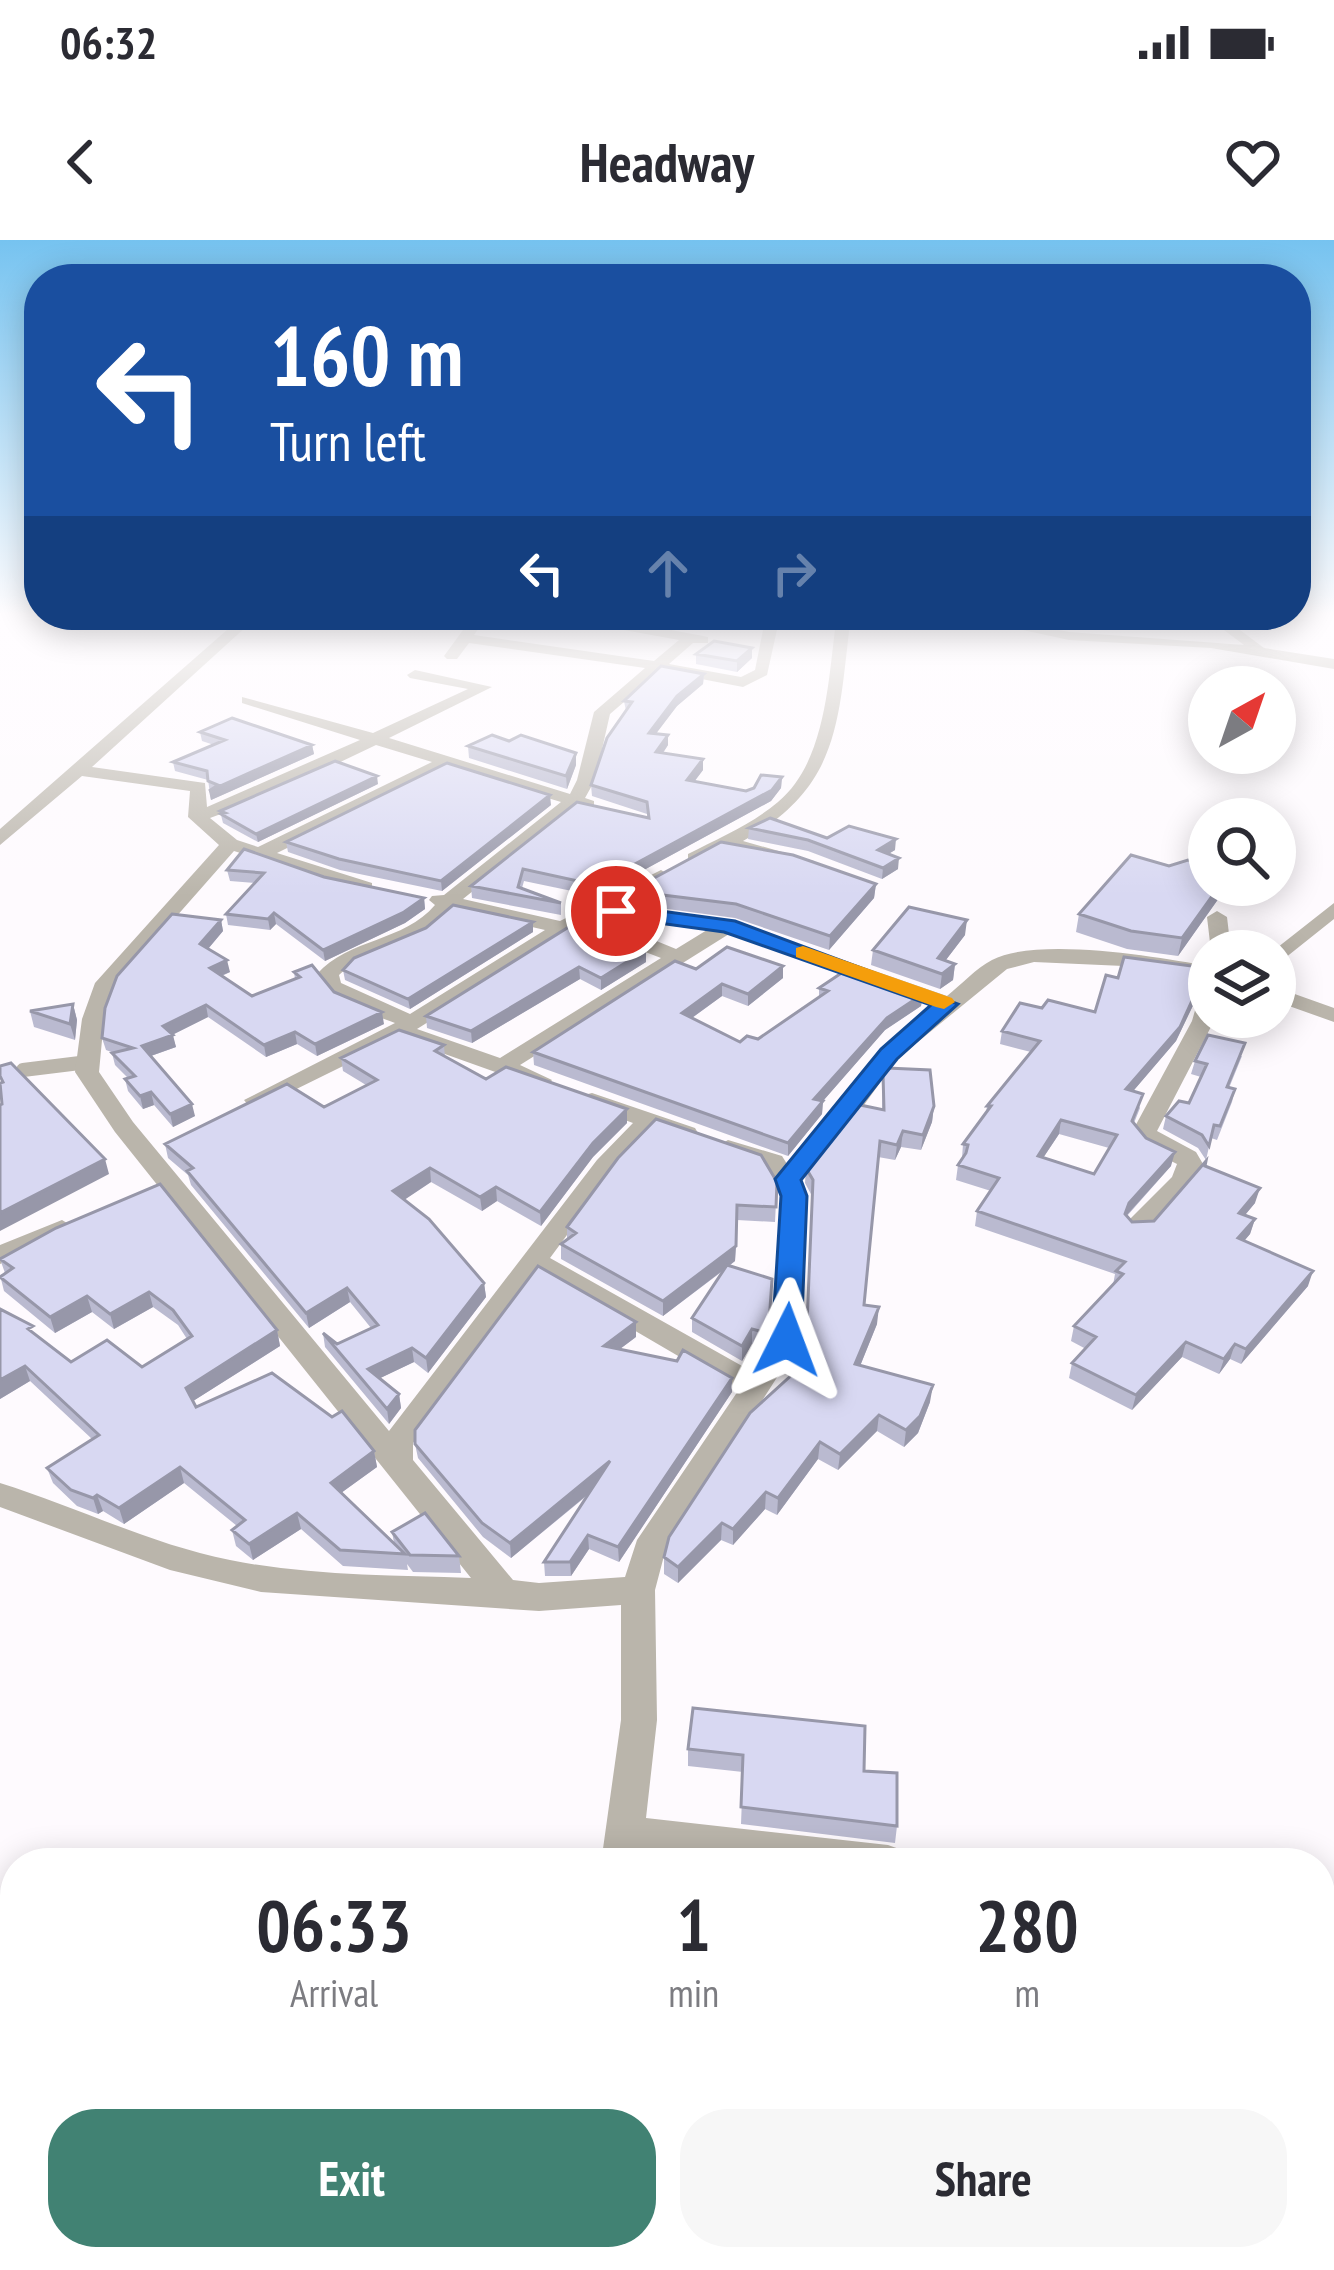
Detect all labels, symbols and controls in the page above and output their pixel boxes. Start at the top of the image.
text: 06:32 [60,13,157,71]
text: Headway [580,127,754,197]
icon: back [48,129,114,195]
icon: heart [1220,129,1286,195]
text: 160 m [270,300,463,409]
icon: left [72,312,228,468]
text: Turn left [270,406,426,476]
icon: left [509,540,575,606]
icon: ahead [635,540,701,606]
icon: right [761,540,827,606]
north arrow [1188,666,1296,774]
map controls [1188,666,1296,1038]
button: search [1188,798,1296,906]
pin [565,860,667,962]
icon: arrive [583,878,649,944]
button: layers [1188,930,1296,1038]
position arrow [724,1277,850,1403]
text: 06:33 [256,1878,412,1971]
text: 1 [677,1878,711,1971]
text: 280 [975,1878,1079,1971]
text: Arrival [290,1967,378,2018]
text: min [668,1967,719,2018]
text: m [1014,1967,1040,2018]
button: Exit [48,2109,656,2247]
button: Share [680,2109,1287,2247]

